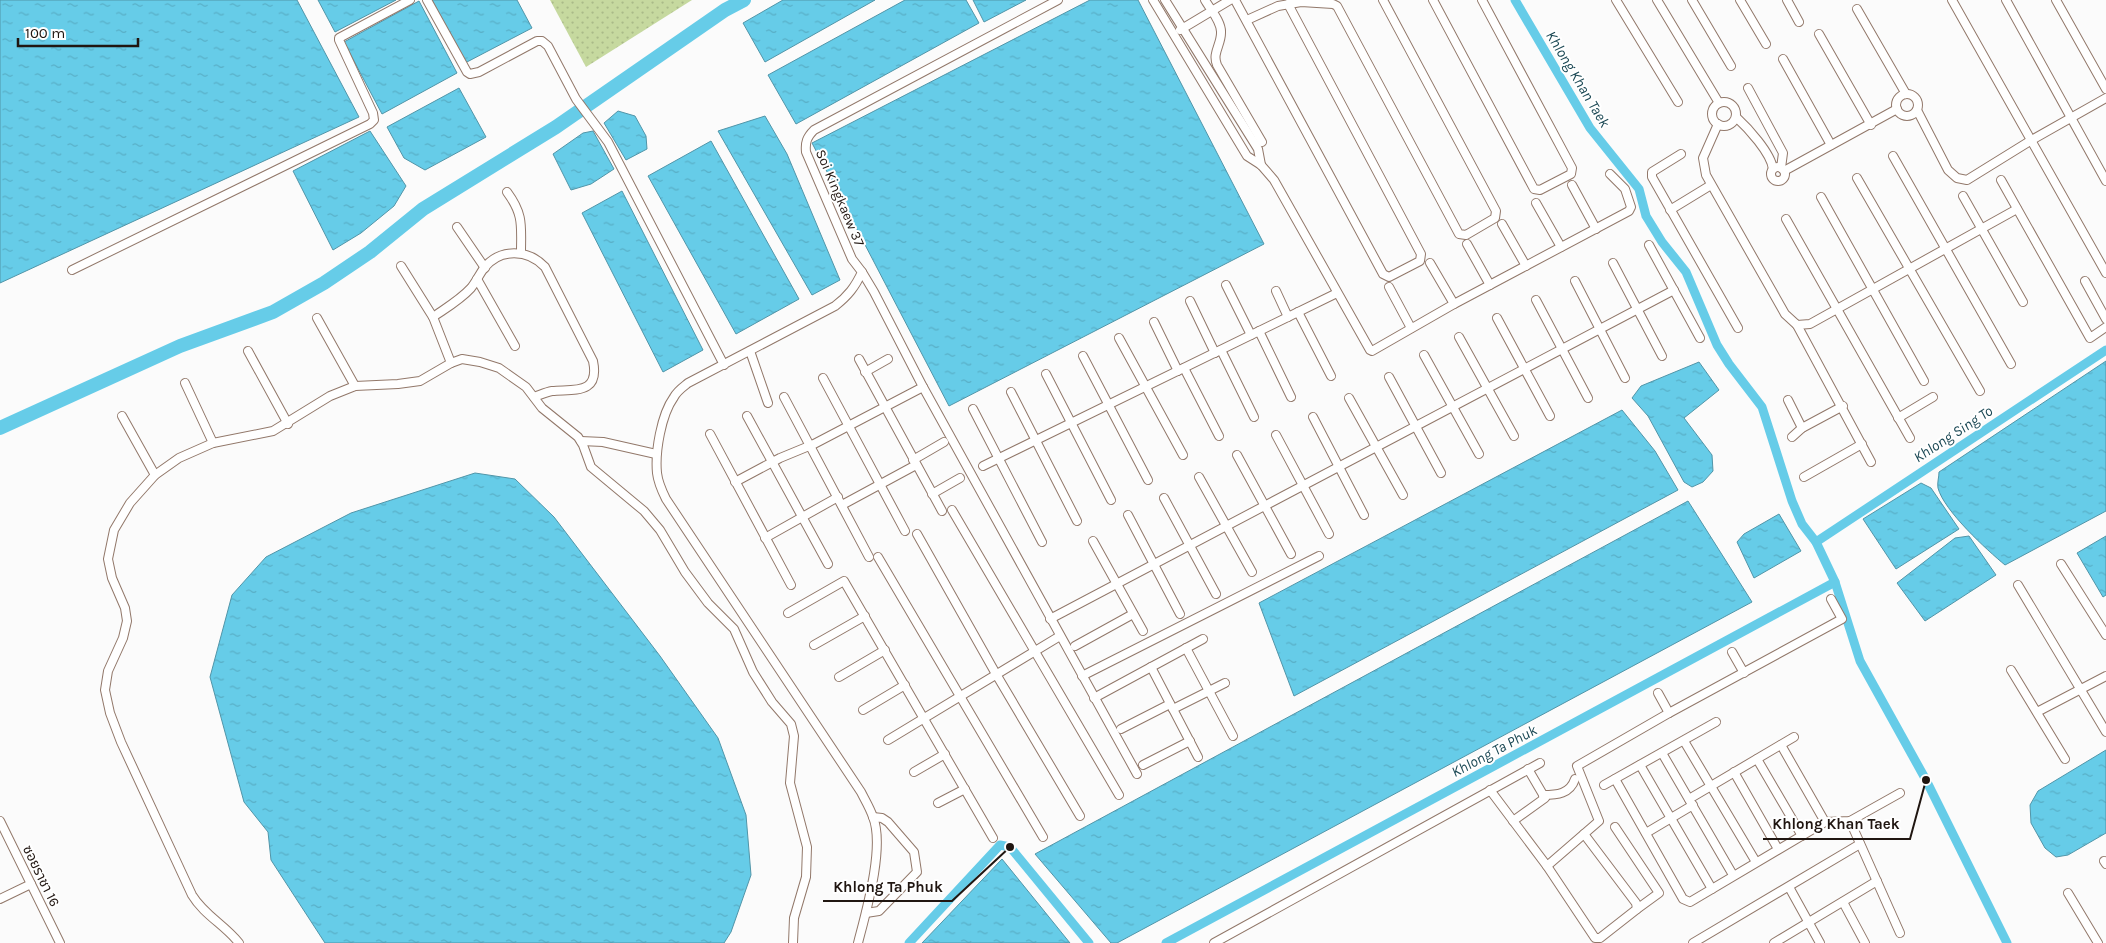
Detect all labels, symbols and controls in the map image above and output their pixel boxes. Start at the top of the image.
scale bar [18,15,138,47]
text: 100 m [25,24,65,42]
water label: Khlong Khan Taek [1542,27,1614,131]
street label: Soi Kingkaew 37 [812,147,868,249]
water label: Khlong Sing To [1910,401,1996,466]
water label: Khlong Ta Phuk [1448,721,1540,781]
callout: Khlong Khan Taek [1763,809,1910,839]
text: Khlong Khan Taek [1772,815,1900,833]
street label: ซอยราชา 16 [19,843,63,909]
callout: Khlong Ta Phuk [823,871,952,901]
text: Khlong Ta Phuk [833,878,943,896]

